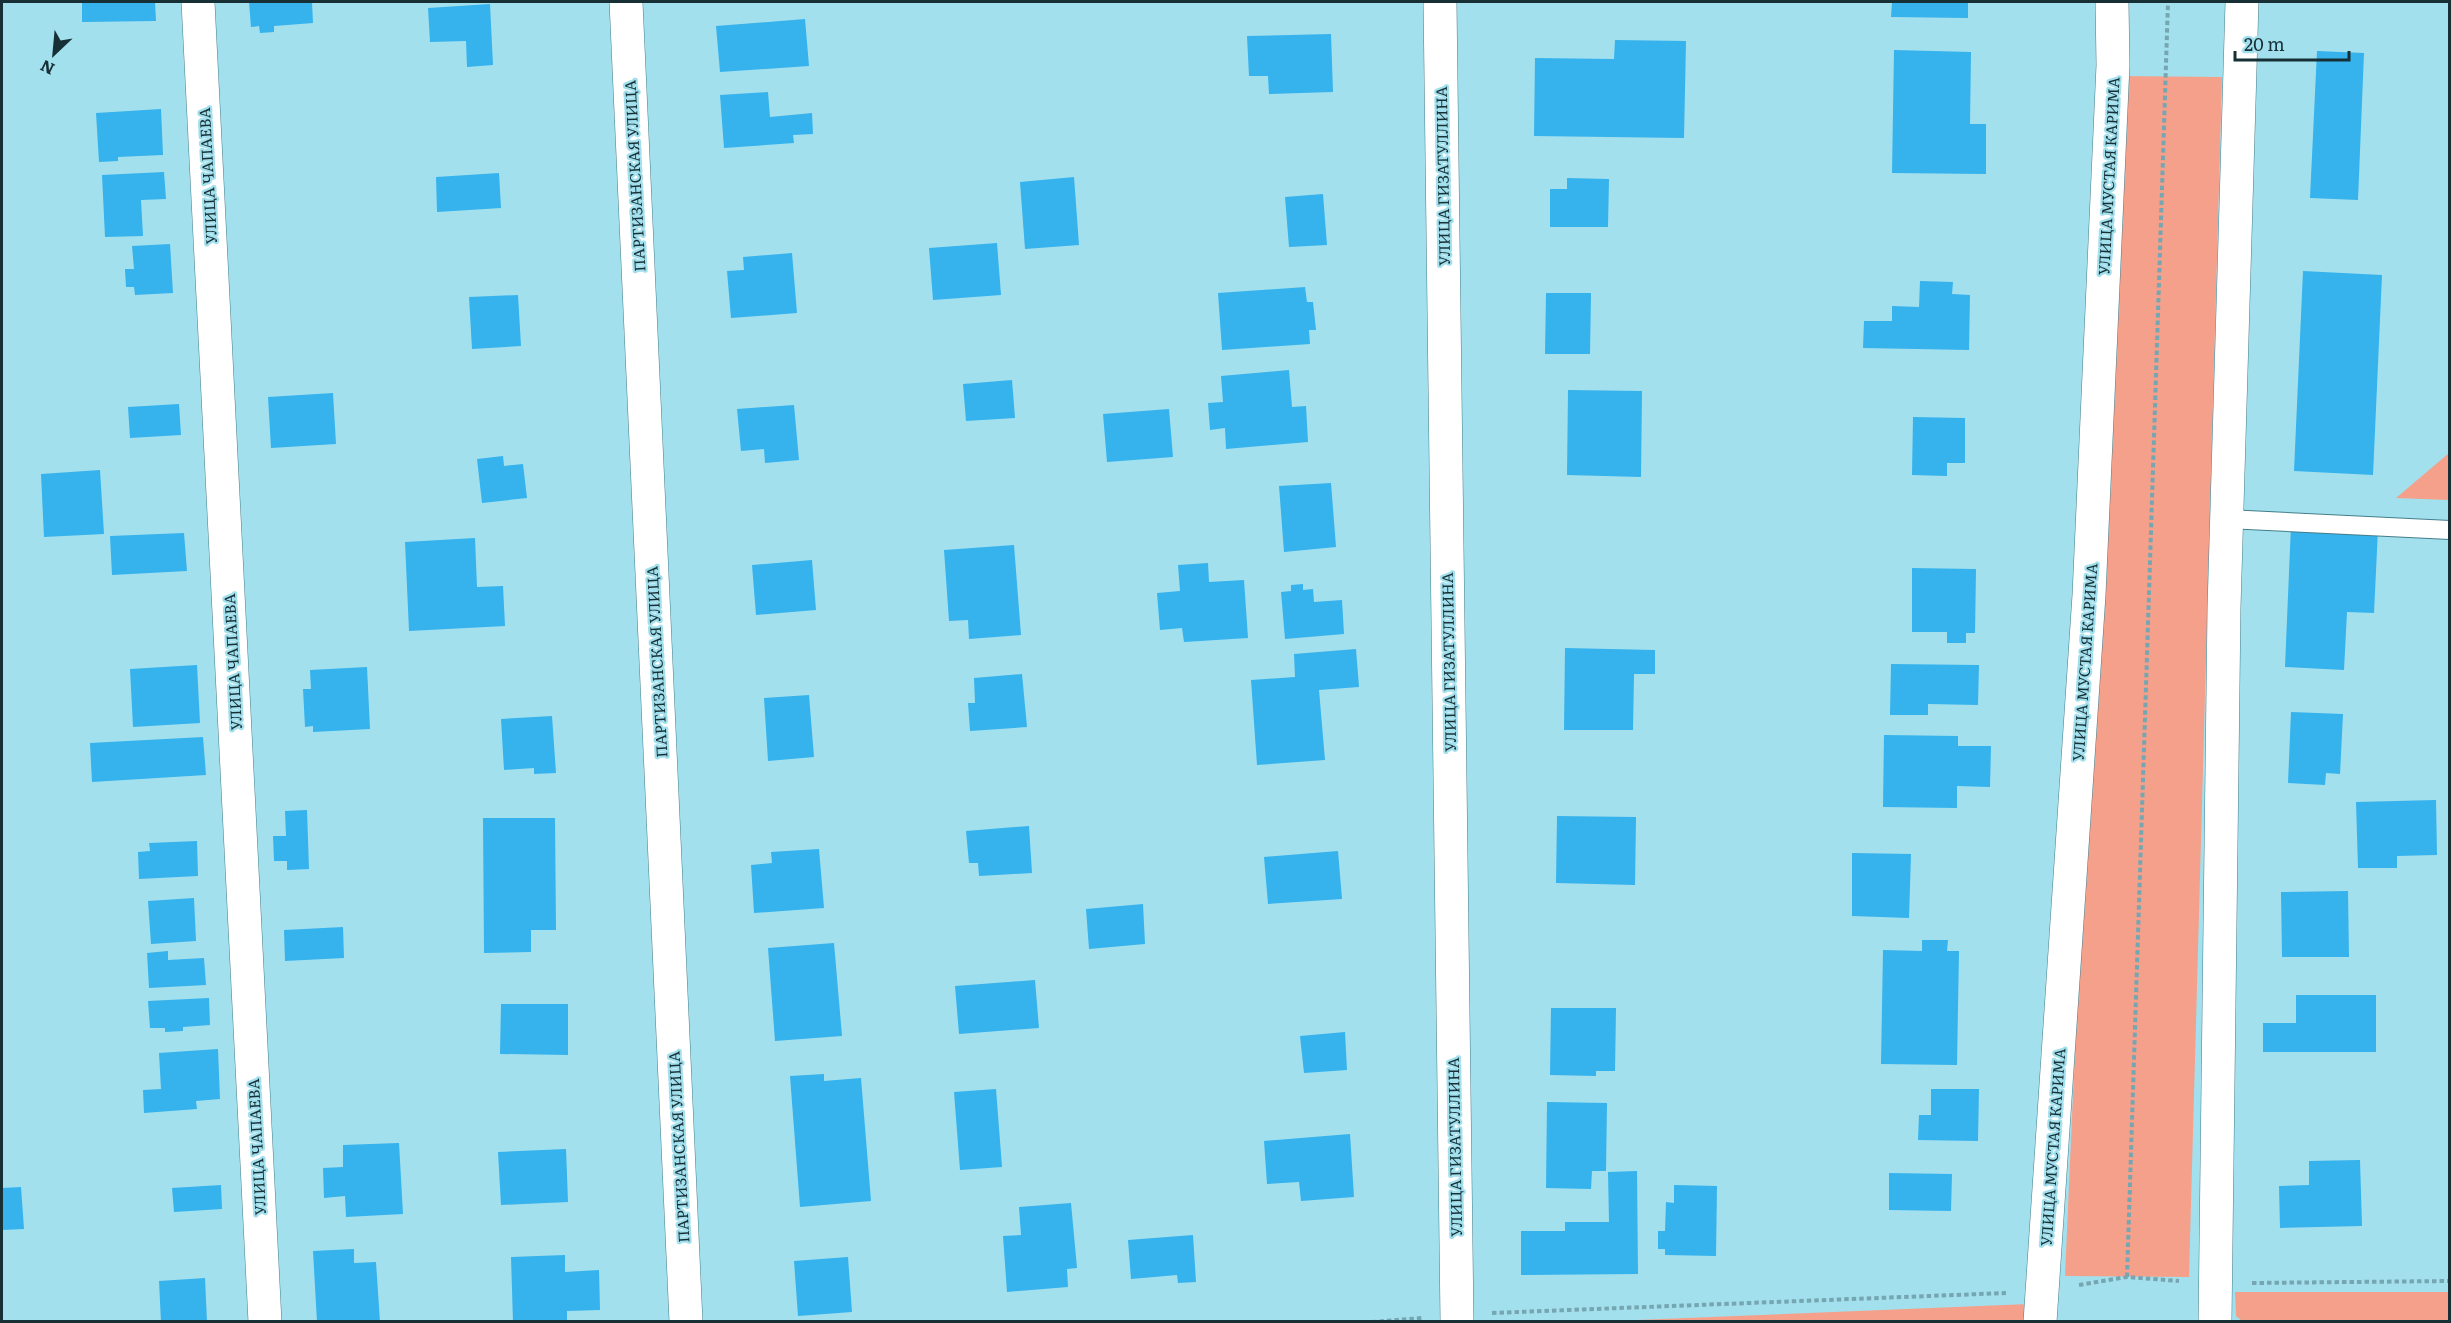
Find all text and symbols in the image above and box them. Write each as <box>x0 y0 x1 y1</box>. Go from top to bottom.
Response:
north arrow <box>24 24 84 84</box>
scale bar <box>2235 24 2349 62</box>
text: 20 m <box>2244 30 2285 57</box>
text: N <box>36 55 58 82</box>
street label: УЛИЦА МУСТАЯ КАРИМА <box>2091 76 2125 276</box>
street label: ПАРТИЗАНСКАЯ УЛИЦА <box>617 80 651 272</box>
street label: УЛИЦА ГИЗАТУЛЛИНА <box>1429 86 1455 266</box>
street label: УЛИЦА ЧАПАЕВА <box>192 107 222 245</box>
street label: УЛИЦА МУСТАЯ КАРИМА <box>2066 562 2102 762</box>
street label: ПАРТИЗАНСКАЯ УЛИЦА <box>639 566 673 758</box>
street label: УЛИЦА ГИЗАТУЛЛИНА <box>1435 572 1461 752</box>
street label: УЛИЦА ЧАПАЕВА <box>217 593 247 731</box>
street label: УЛИЦА МУСТАЯ КАРИМА <box>2034 1047 2070 1247</box>
street label: ПАРТИЗАНСКАЯ УЛИЦА <box>661 1051 695 1243</box>
street label: УЛИЦА ГИЗАТУЛЛИНА <box>1441 1057 1467 1237</box>
street label: УЛИЦА ЧАПАЕВА <box>241 1078 271 1216</box>

